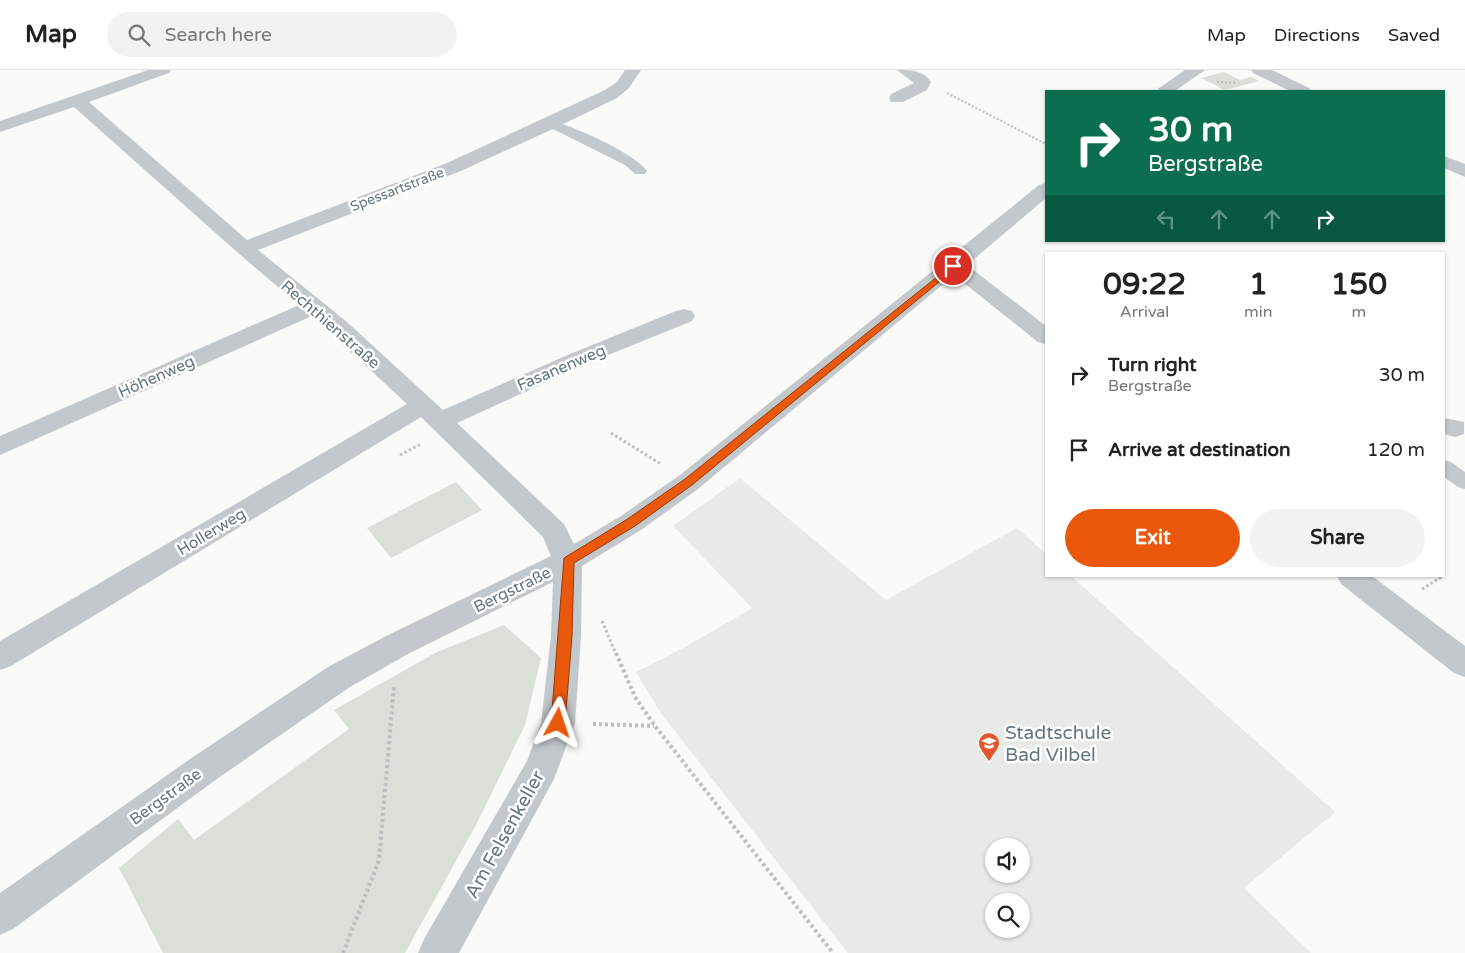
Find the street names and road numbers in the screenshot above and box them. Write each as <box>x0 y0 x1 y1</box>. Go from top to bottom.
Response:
street label: Spessartstraße <box>348 164 446 215</box>
street label: Rechthienstraße <box>277 276 384 373</box>
street label: Fasanenweg <box>514 340 609 396</box>
street label: Höhenweg <box>115 351 198 403</box>
street label: Hollerweg <box>174 504 249 560</box>
street label: Bergstraße <box>470 563 554 617</box>
street label: Bergstraße <box>126 764 205 829</box>
street label: Am Felsenkeller <box>461 766 549 902</box>

